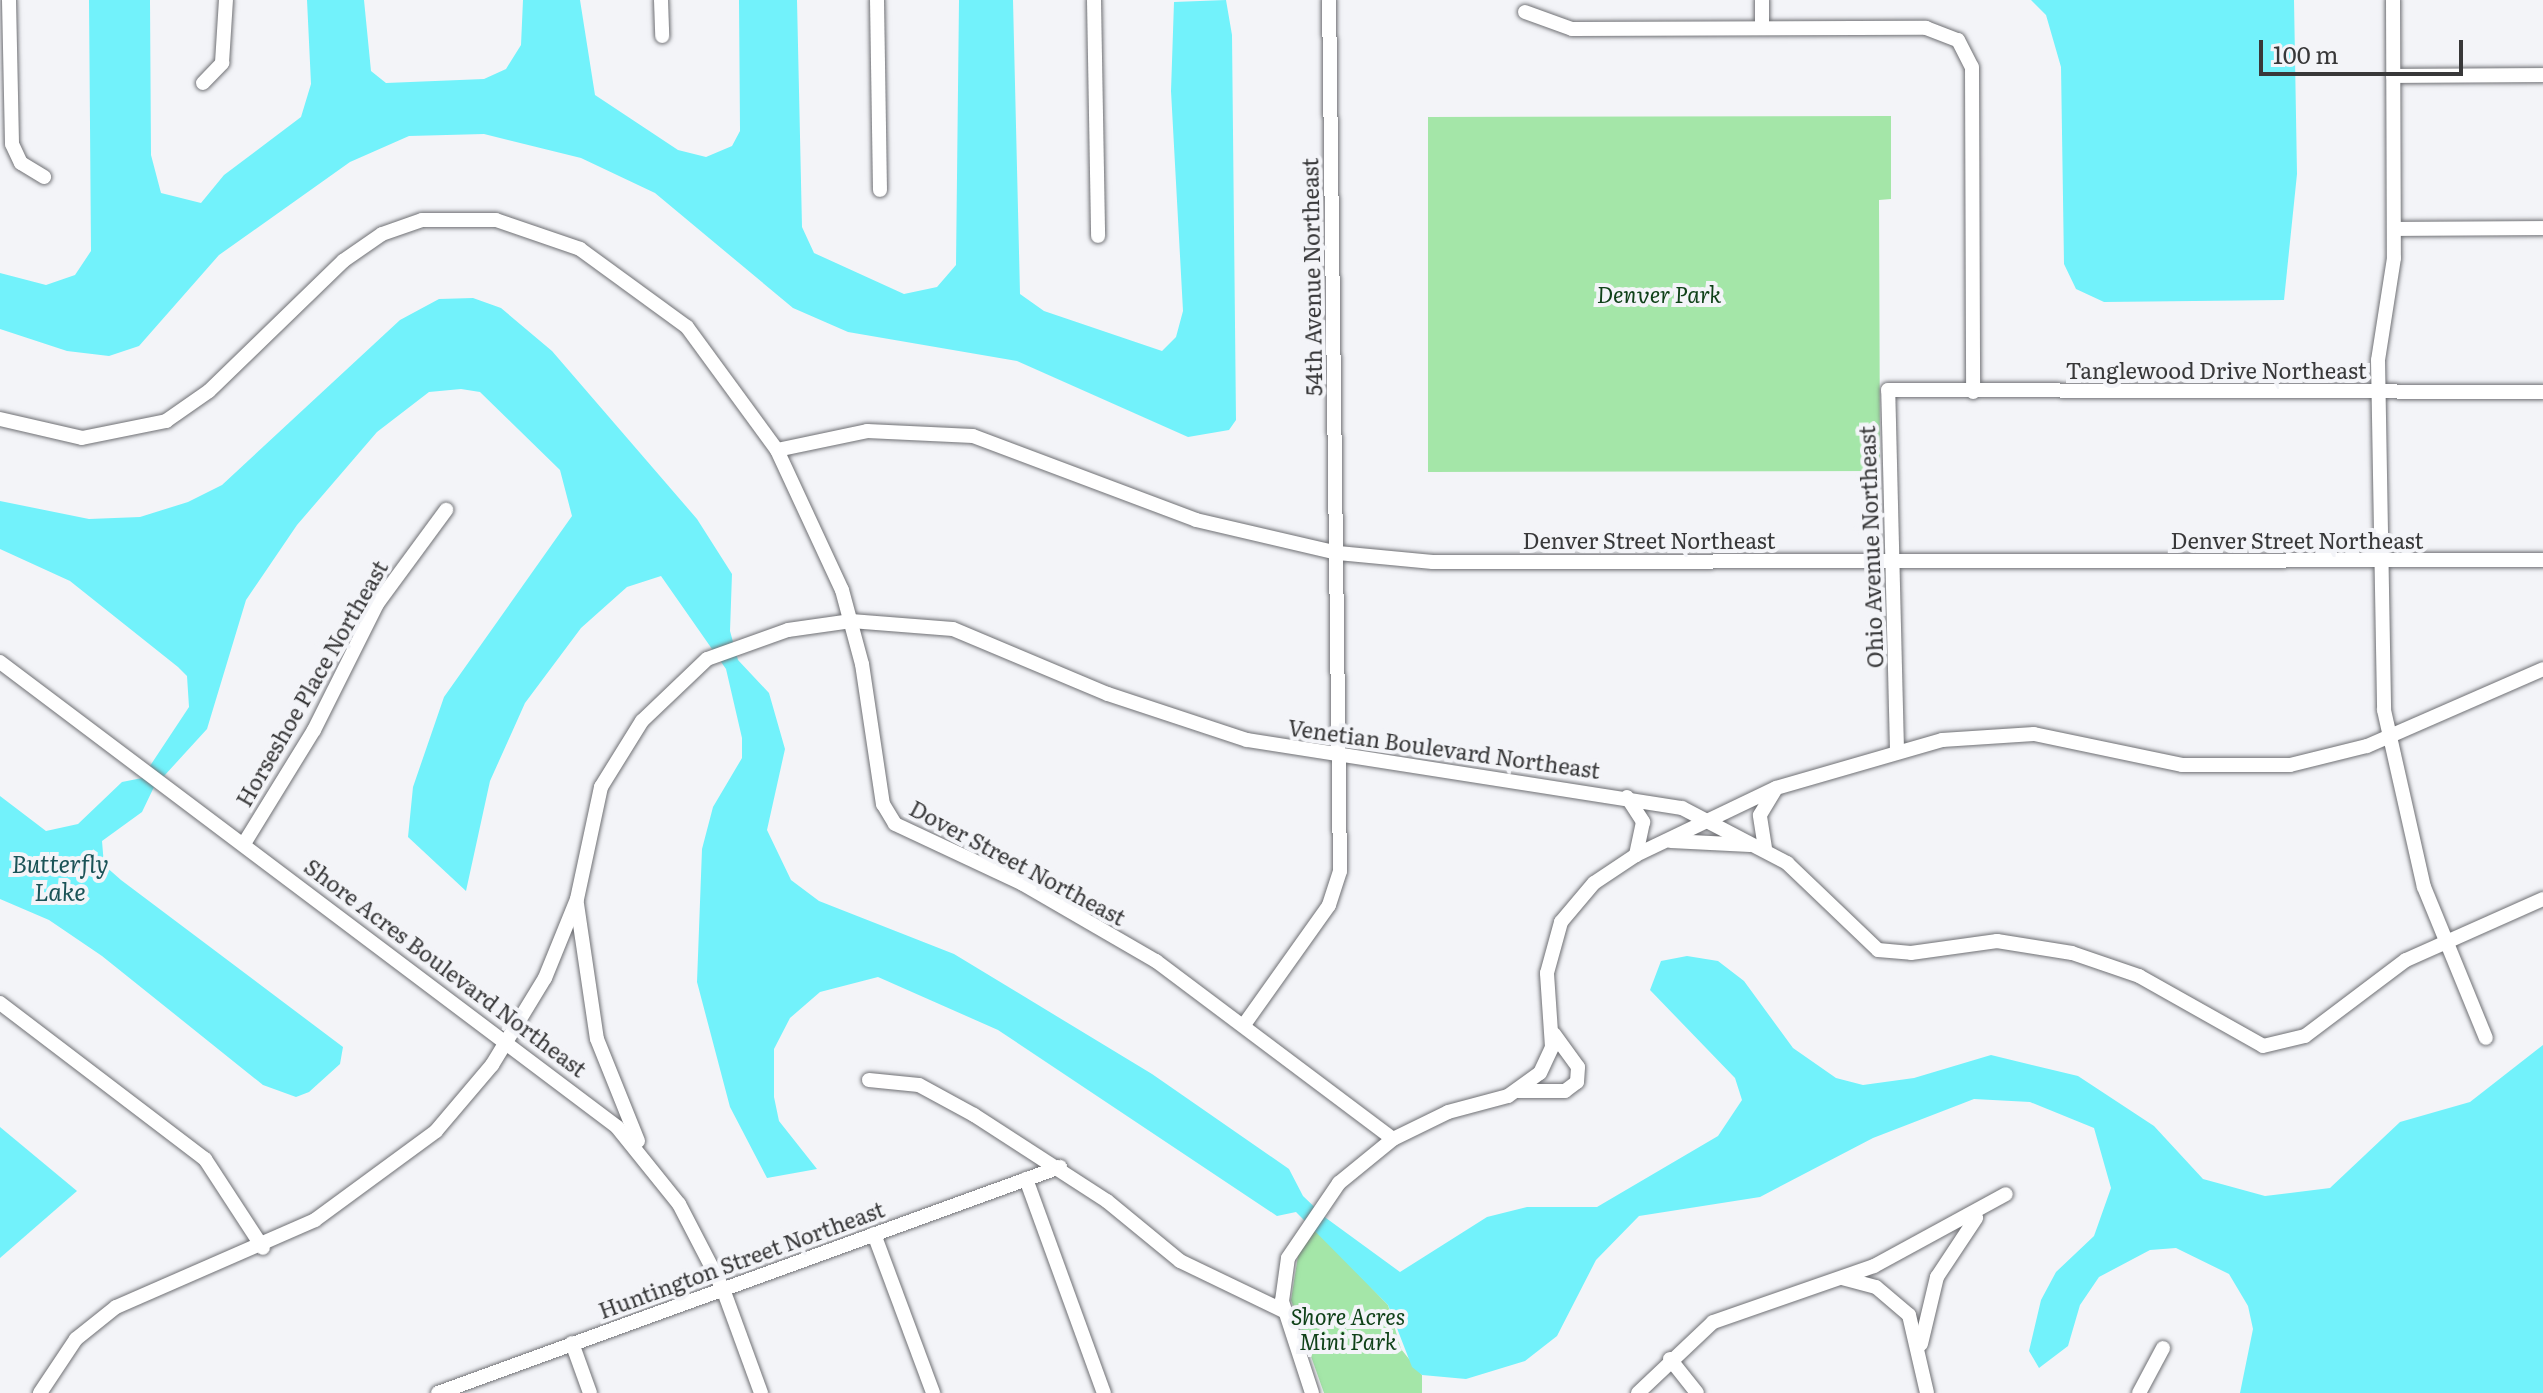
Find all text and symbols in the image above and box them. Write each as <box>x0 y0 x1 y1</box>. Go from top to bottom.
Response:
scale bar <box>2263 24 2467 74</box>
text: 100 m <box>2273 36 2339 71</box>
street label: 54th Avenue Northeast <box>1296 158 1326 396</box>
park label: Denver Park <box>1597 281 1721 307</box>
street label: Tanglewood Drive Northeast <box>2065 357 2367 383</box>
street label: Ohio Avenue Northeast <box>1853 425 1887 669</box>
street label: Denver Street Northeast <box>1523 527 1775 553</box>
street label: Denver Street Northeast <box>2171 527 2423 553</box>
street label: Horseshoe Place Northeast <box>230 555 392 811</box>
street label: Venetian Boulevard Northeast <box>1286 713 1602 783</box>
street label: Dover Street Northeast <box>906 794 1130 930</box>
water label: Butterfly Lake <box>11 849 109 905</box>
street label: Shore Acres Boulevard Northeast <box>300 852 592 1082</box>
street label: Huntington Street Northeast <box>595 1195 887 1323</box>
park label: Shore Acres Mini Park <box>1291 1302 1405 1354</box>

